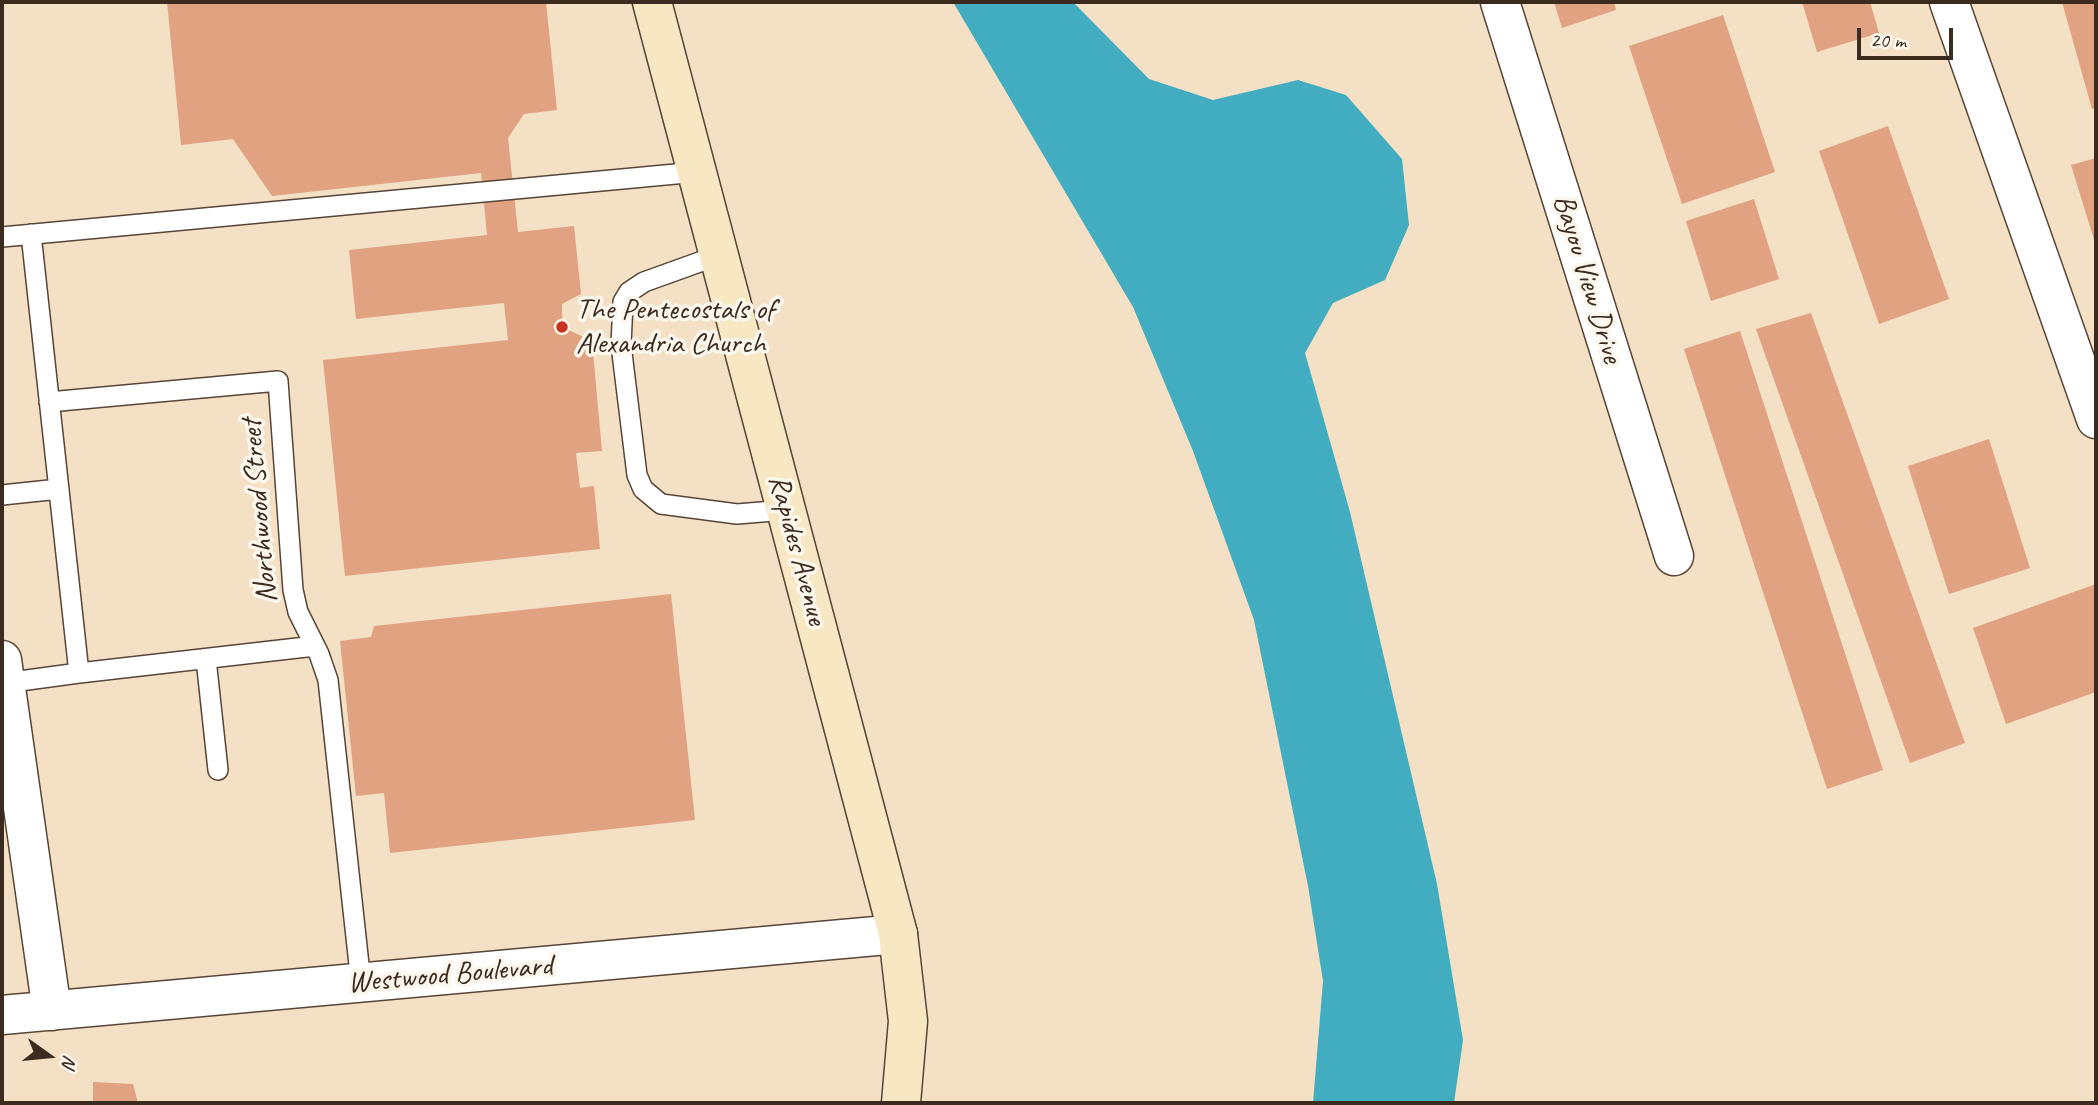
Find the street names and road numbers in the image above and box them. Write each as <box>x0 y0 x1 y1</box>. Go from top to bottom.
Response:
street label: Bayou View Drive <box>1544 191 1630 367</box>
street label: Northwood Street <box>234 418 286 604</box>
street label: Rapides Avenue <box>760 471 834 629</box>
street label: Westwood Boulevard <box>346 948 554 1002</box>

